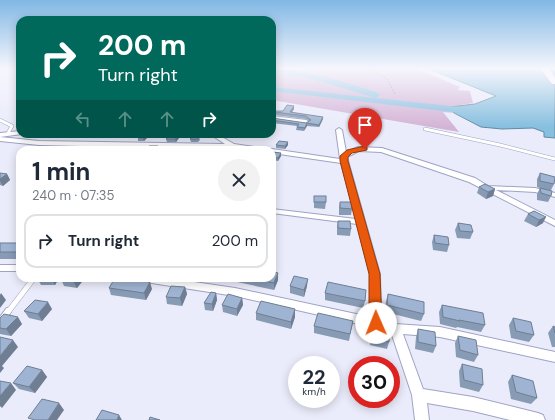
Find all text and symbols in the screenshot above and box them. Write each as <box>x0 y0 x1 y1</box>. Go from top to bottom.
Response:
text: 200 m <box>98 27 186 64</box>
icon: right <box>32 32 84 84</box>
text: Turn right <box>98 63 178 87</box>
icon: left <box>72 108 94 130</box>
icon: ahead <box>114 108 136 130</box>
icon: ahead <box>156 108 178 130</box>
icon: right <box>198 108 220 130</box>
pin <box>348 108 382 149</box>
icon: arrive <box>354 114 376 136</box>
text: 1 min <box>32 156 90 187</box>
button: close <box>218 159 260 201</box>
text: 240 m · 07:35 <box>32 187 114 204</box>
icon: right <box>34 230 56 252</box>
text: Turn right <box>68 231 139 251</box>
text: 200 m <box>212 231 258 251</box>
position arrow <box>355 302 397 344</box>
speed limit sign: 30 <box>348 356 400 408</box>
text: 22 <box>302 364 326 390</box>
text: km/h <box>302 385 326 398</box>

